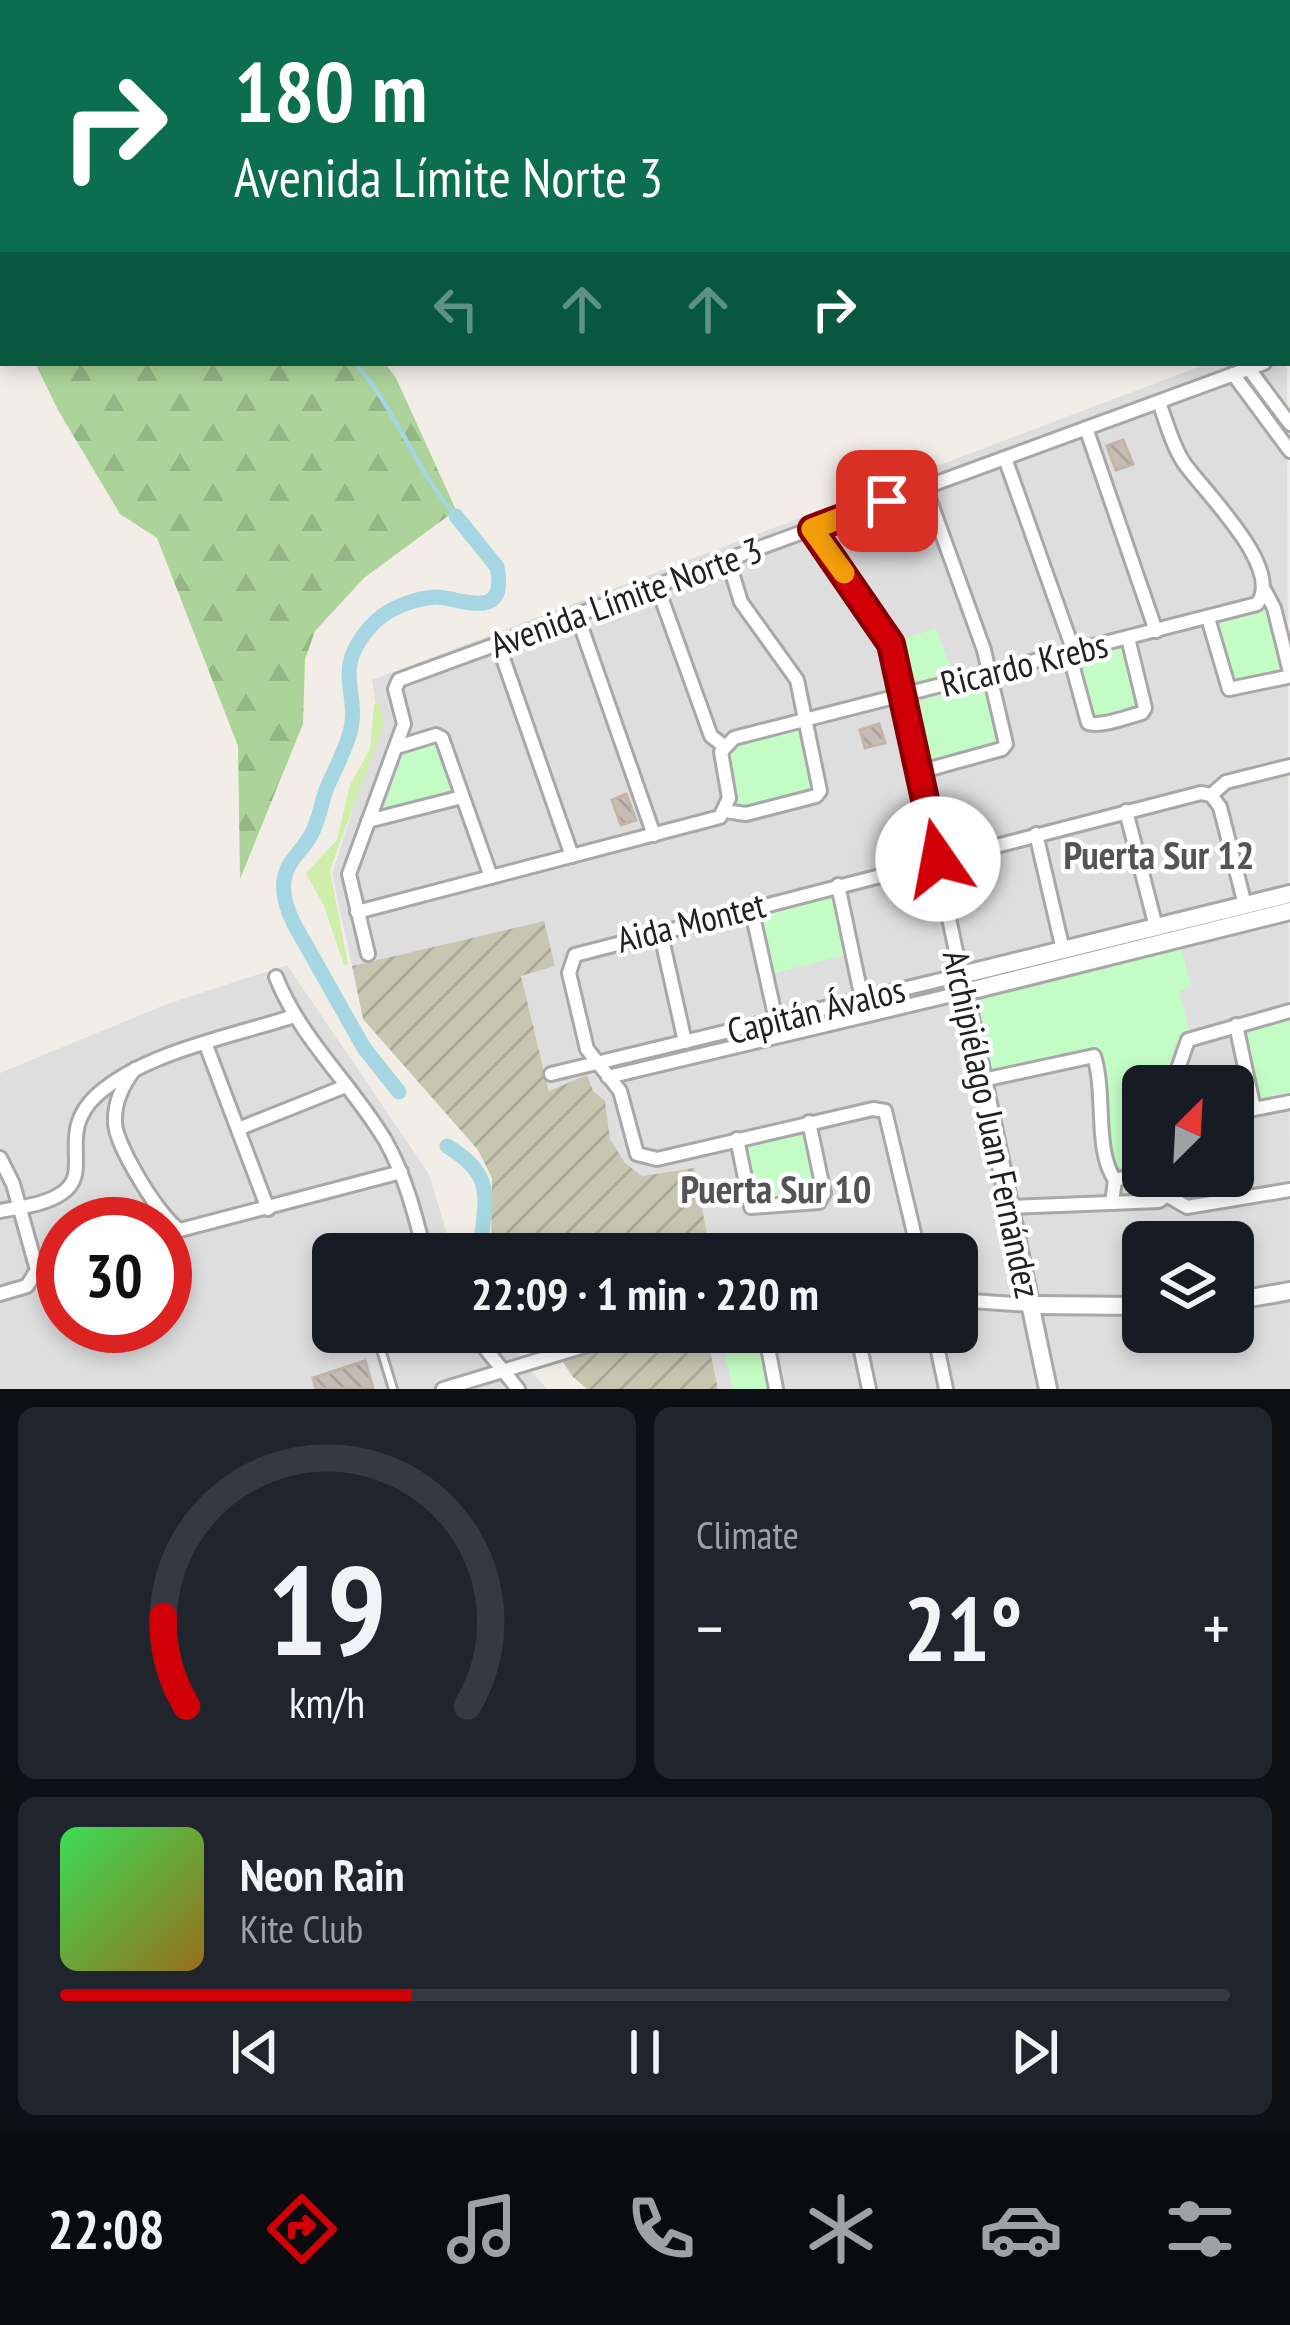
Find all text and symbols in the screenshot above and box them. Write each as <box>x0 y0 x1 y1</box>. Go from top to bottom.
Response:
text: 180 m <box>234 36 427 145</box>
icon: right <box>36 48 192 204</box>
text: Avenida Límite Norte 3 <box>234 142 663 212</box>
icon: left <box>423 276 489 342</box>
icon: ahead <box>549 276 615 342</box>
icon: ahead <box>675 276 741 342</box>
icon: right <box>801 276 867 342</box>
pin <box>836 450 938 552</box>
icon: arrive <box>854 468 920 534</box>
street label: Avenida Límite Norte 3 <box>483 526 768 668</box>
street label: Ricardo Krebs <box>935 620 1112 707</box>
position arrow <box>875 796 1001 922</box>
district label: Puerta Sur 12 <box>1064 829 1254 880</box>
street label: Aida Montet <box>612 880 770 963</box>
street label: Archipiélago Juan Fernández <box>933 946 1052 1302</box>
street label: Capitán Ávalos <box>722 965 909 1054</box>
north arrow <box>1122 1065 1254 1197</box>
map controls <box>1122 1065 1254 1353</box>
district label: Puerta Sur 10 <box>681 1163 871 1214</box>
speed limit sign: 30 <box>36 1197 192 1353</box>
button: layers <box>1122 1221 1254 1353</box>
text: 22:09 · 1 min · 220 m <box>471 1264 819 1322</box>
text: Climate <box>696 1509 799 1560</box>
text: 19 <box>267 1528 387 1689</box>
text: 21° <box>904 1569 1022 1686</box>
text: − <box>696 1585 723 1670</box>
text: + <box>1203 1585 1230 1670</box>
text: km/h <box>289 1674 365 1730</box>
text: Neon Rain <box>240 1845 405 1903</box>
text: Kite Club <box>240 1903 363 1954</box>
icon: previous <box>222 2019 288 2085</box>
icon: pause <box>612 2019 678 2085</box>
icon: next <box>1002 2019 1068 2085</box>
icon: directions <box>260 2187 344 2271</box>
icon: music <box>440 2187 524 2271</box>
icon: phone <box>619 2187 703 2271</box>
icon: climate <box>799 2187 883 2271</box>
icon: car <box>979 2187 1063 2271</box>
icon: filters <box>1158 2187 1242 2271</box>
text: 22:08 <box>48 2194 165 2264</box>

